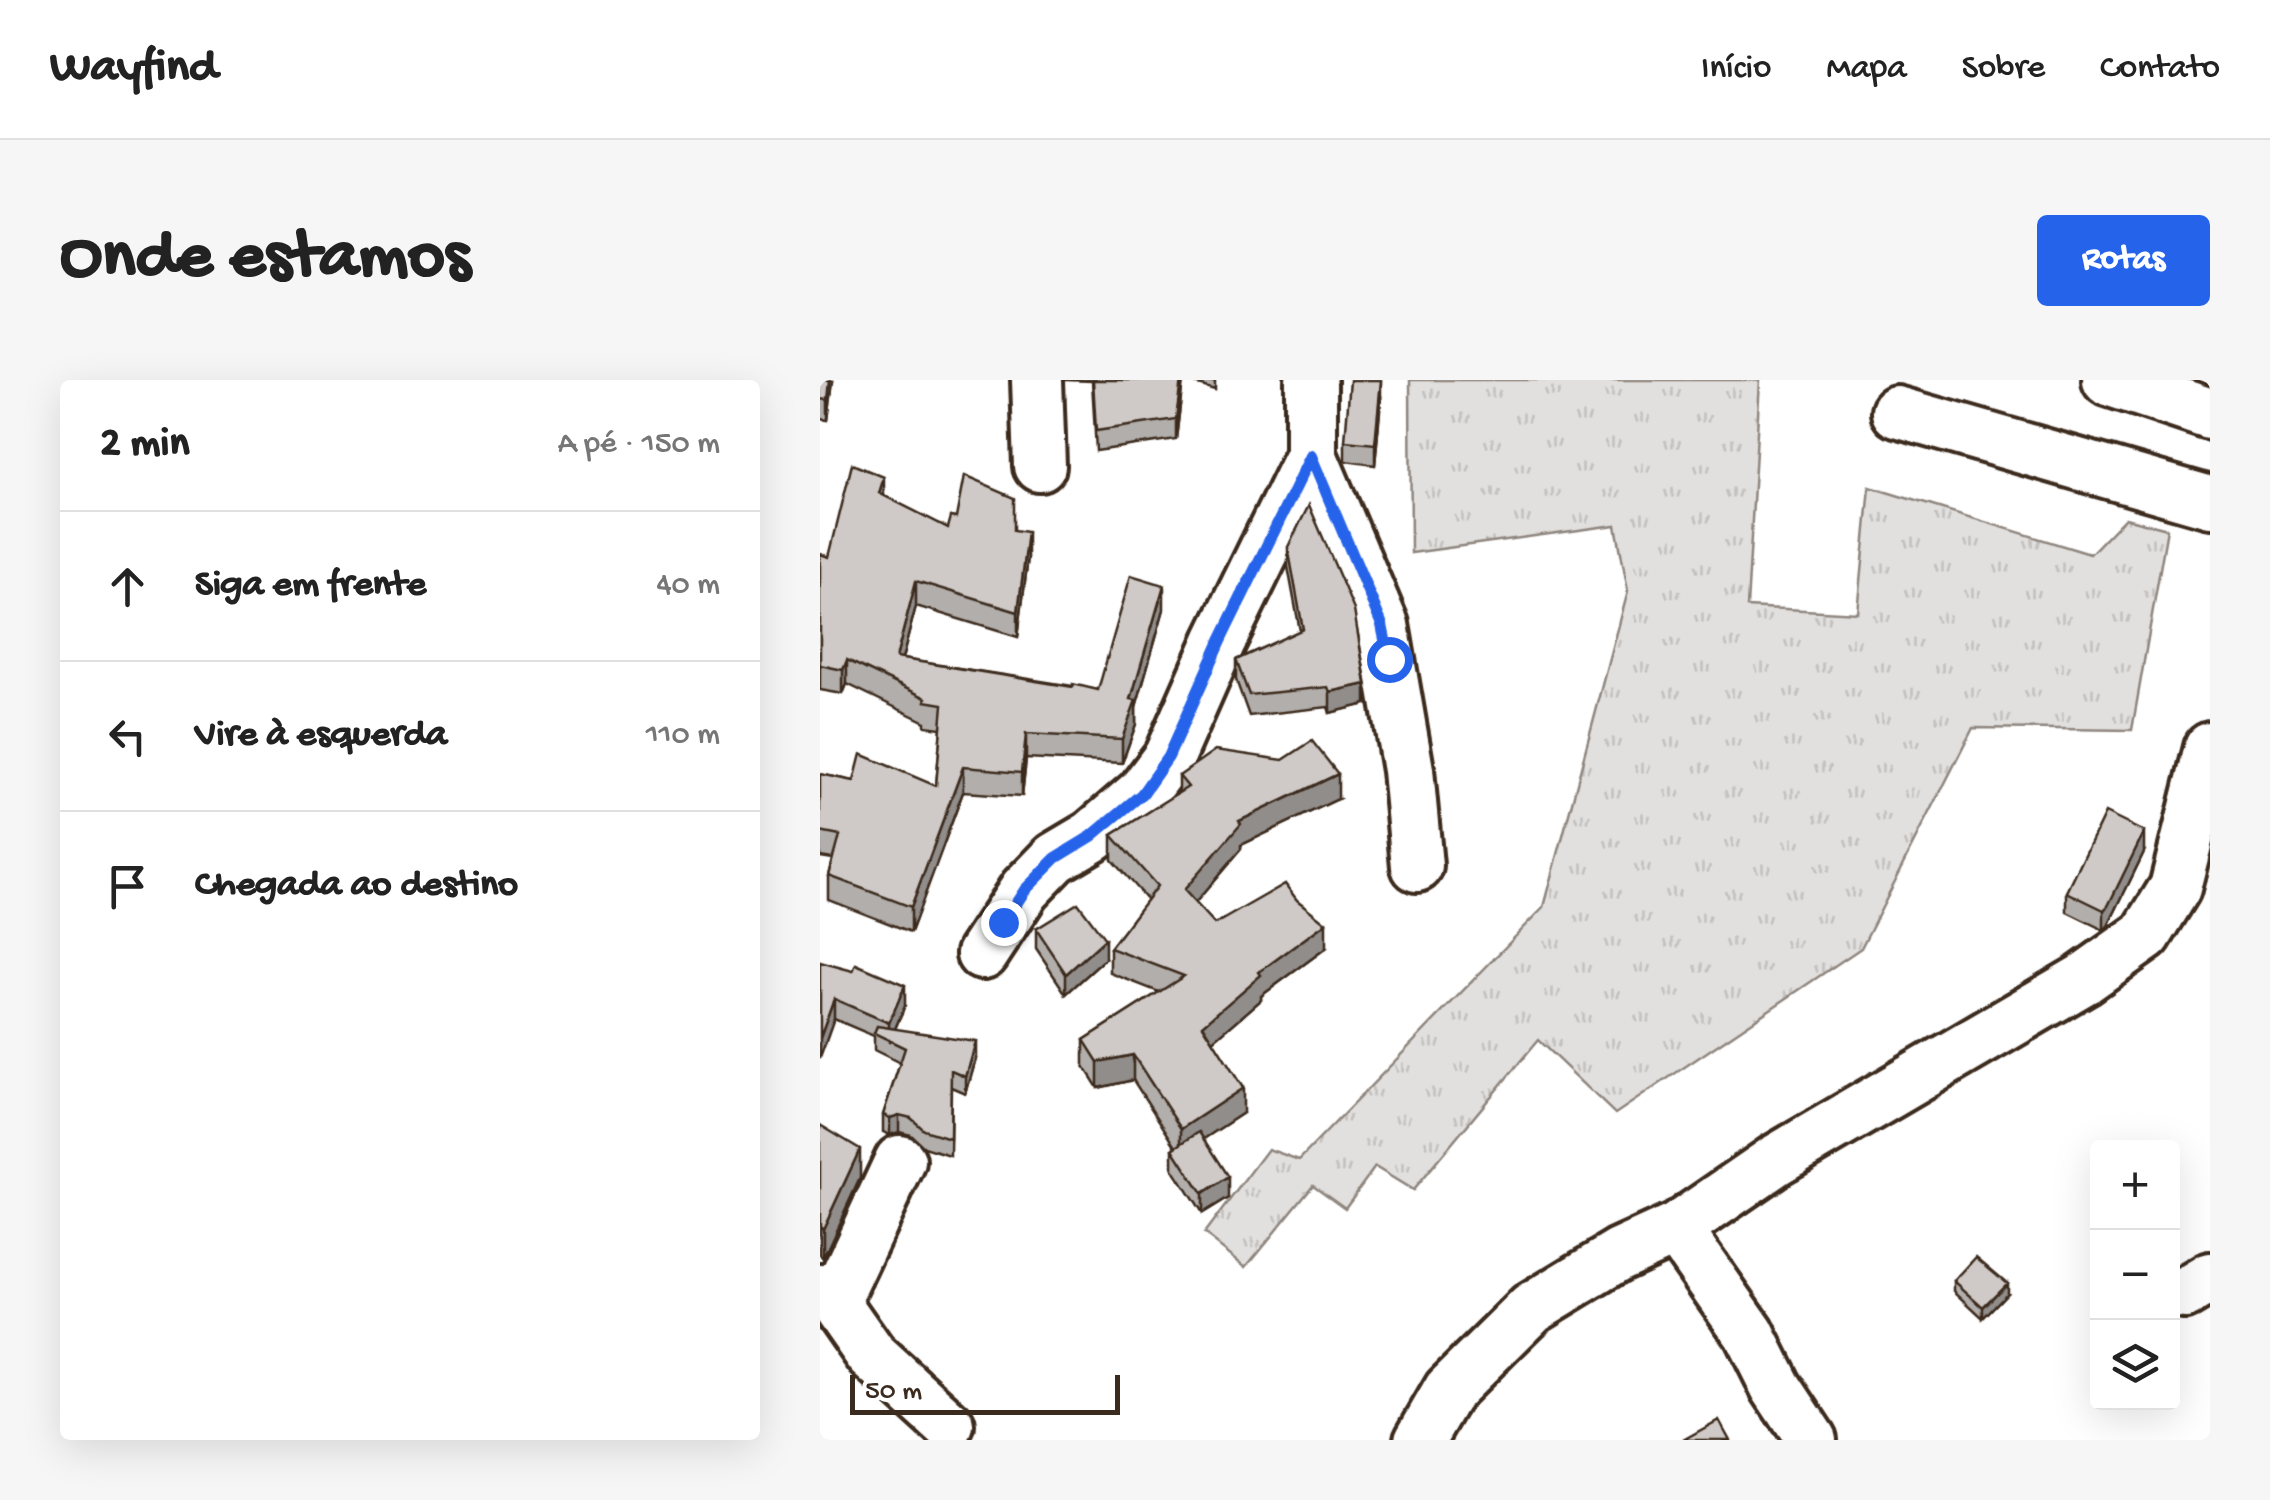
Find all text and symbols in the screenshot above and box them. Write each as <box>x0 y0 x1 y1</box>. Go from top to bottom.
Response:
text: Wayfind <box>50 41 217 98</box>
text: Início <box>1701 49 1771 90</box>
text: Mapa <box>1826 49 1907 90</box>
text: Sobre <box>1962 49 2045 90</box>
text: Contato <box>2100 49 2220 90</box>
button: Rotas <box>2037 215 2210 306</box>
text: Onde estamos <box>60 219 470 302</box>
text: 2 min <box>100 421 189 470</box>
text: A pé · 150 m <box>558 426 720 464</box>
icon: ahead <box>100 559 155 614</box>
text: Siga em frente <box>195 564 426 608</box>
text: 40 m <box>656 567 720 605</box>
route start <box>1367 637 1413 683</box>
icon: left <box>100 709 155 764</box>
text: Vire à esquerda <box>195 714 447 758</box>
text: 110 m <box>646 717 720 755</box>
icon: arrive <box>100 859 155 914</box>
text: Chegada ao destino <box>195 864 518 908</box>
route end <box>981 900 1027 946</box>
map controls <box>2090 1140 2180 1410</box>
button: + <box>2090 1140 2180 1230</box>
button: − <box>2090 1230 2180 1320</box>
button: layers <box>2090 1320 2180 1410</box>
scale bar <box>850 1370 1120 1414</box>
text: 50 m <box>865 1376 922 1409</box>

